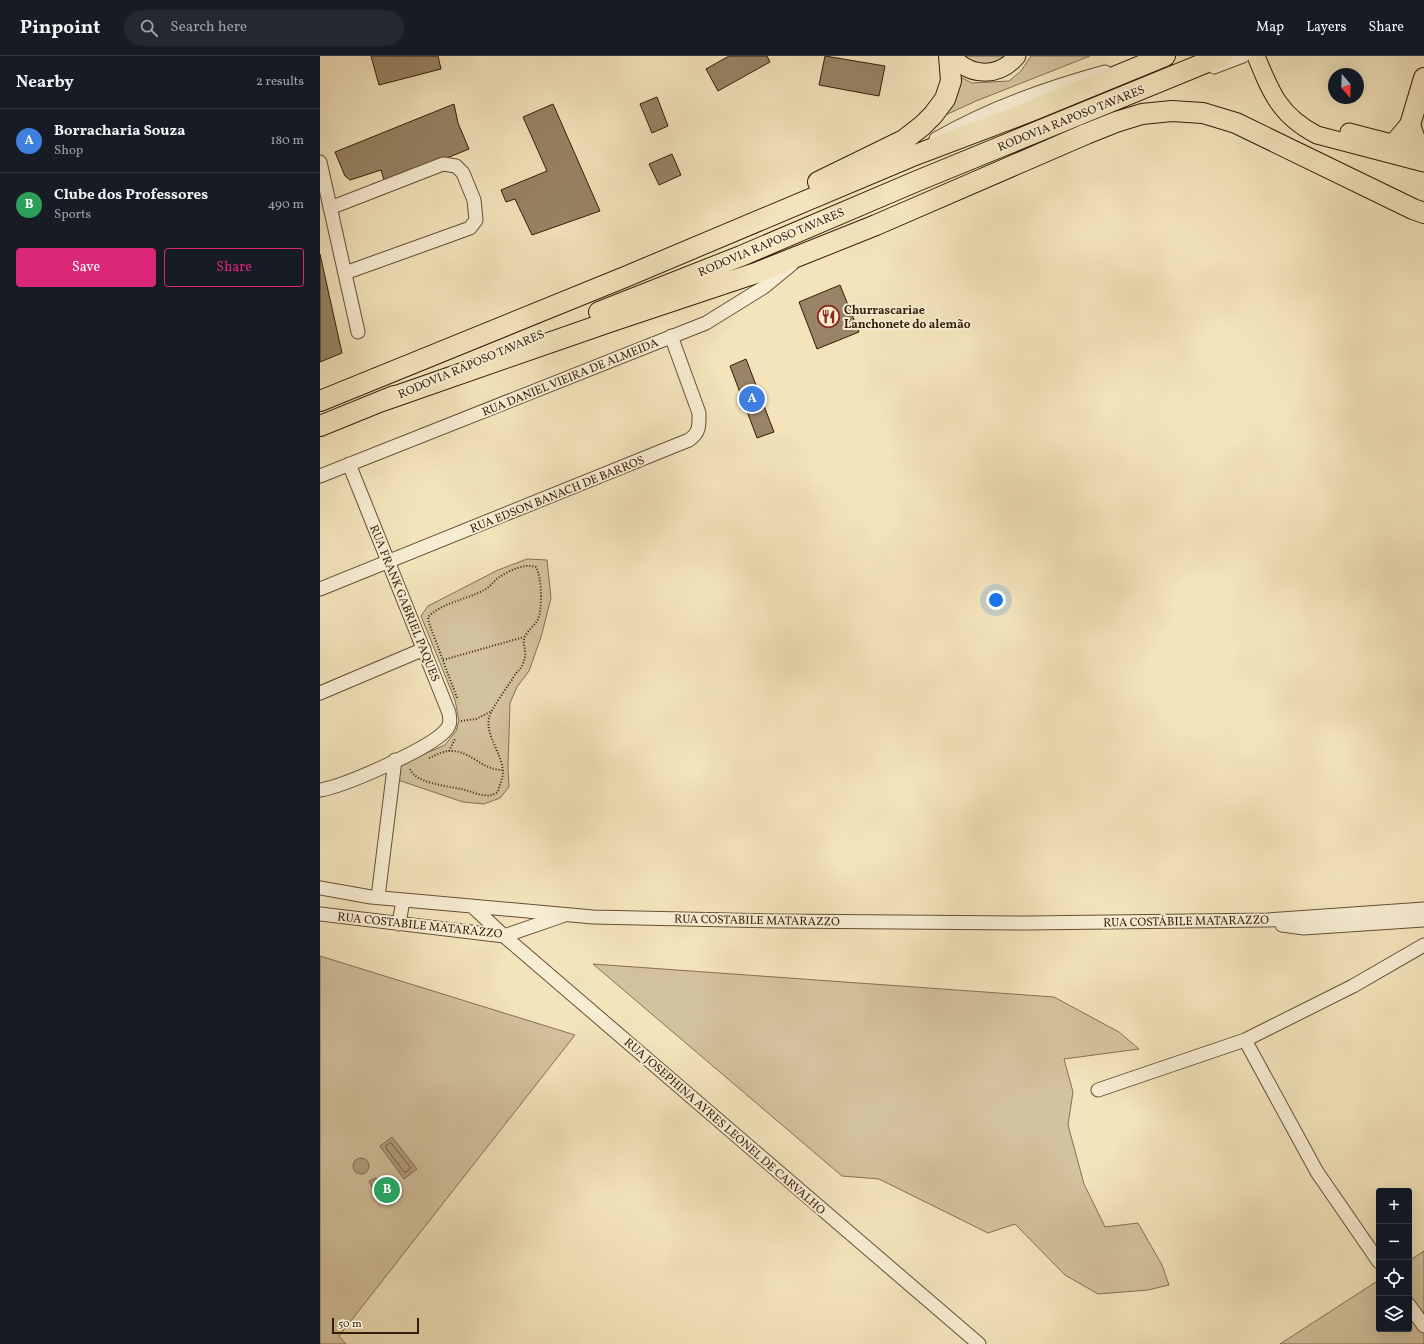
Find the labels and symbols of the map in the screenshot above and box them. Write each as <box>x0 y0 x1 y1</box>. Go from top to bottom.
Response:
north arrow <box>1328 68 1364 104</box>
street label: RODOVIA RAPOSO TAVARES <box>995 82 1147 156</box>
street label: RODOVIA RAPOSO TAVARES <box>696 205 847 281</box>
place label: Churrascariae Lanchonete do alemão <box>844 303 971 333</box>
restaurant icon: Churrascariae Lanchonete do alemão <box>816 304 842 330</box>
street label: RODOVIA RAPOSO TAVARES <box>396 327 547 403</box>
street label: RUA DANIEL VIEIRA DE ALMEIDA <box>480 335 661 421</box>
pin: A <box>739 384 765 414</box>
street label: RUA EDSON BANACH DE BARROS <box>468 453 647 537</box>
street label: RUA FRANK GABRIEL PAQUES <box>365 523 443 684</box>
your location <box>986 590 1006 610</box>
street label: RUA COSTABILE MATARAZZO <box>337 909 503 943</box>
street label: RUA COSTABILE MATARAZZO <box>674 912 840 930</box>
street label: RUA COSTÁBILE MATARAZZO <box>1103 912 1269 931</box>
street label: RUA JOSEPHINA AYRES LEONEL DE CARVALHO <box>620 1035 829 1219</box>
pin: B <box>374 1175 400 1205</box>
scale bar <box>332 1316 419 1335</box>

